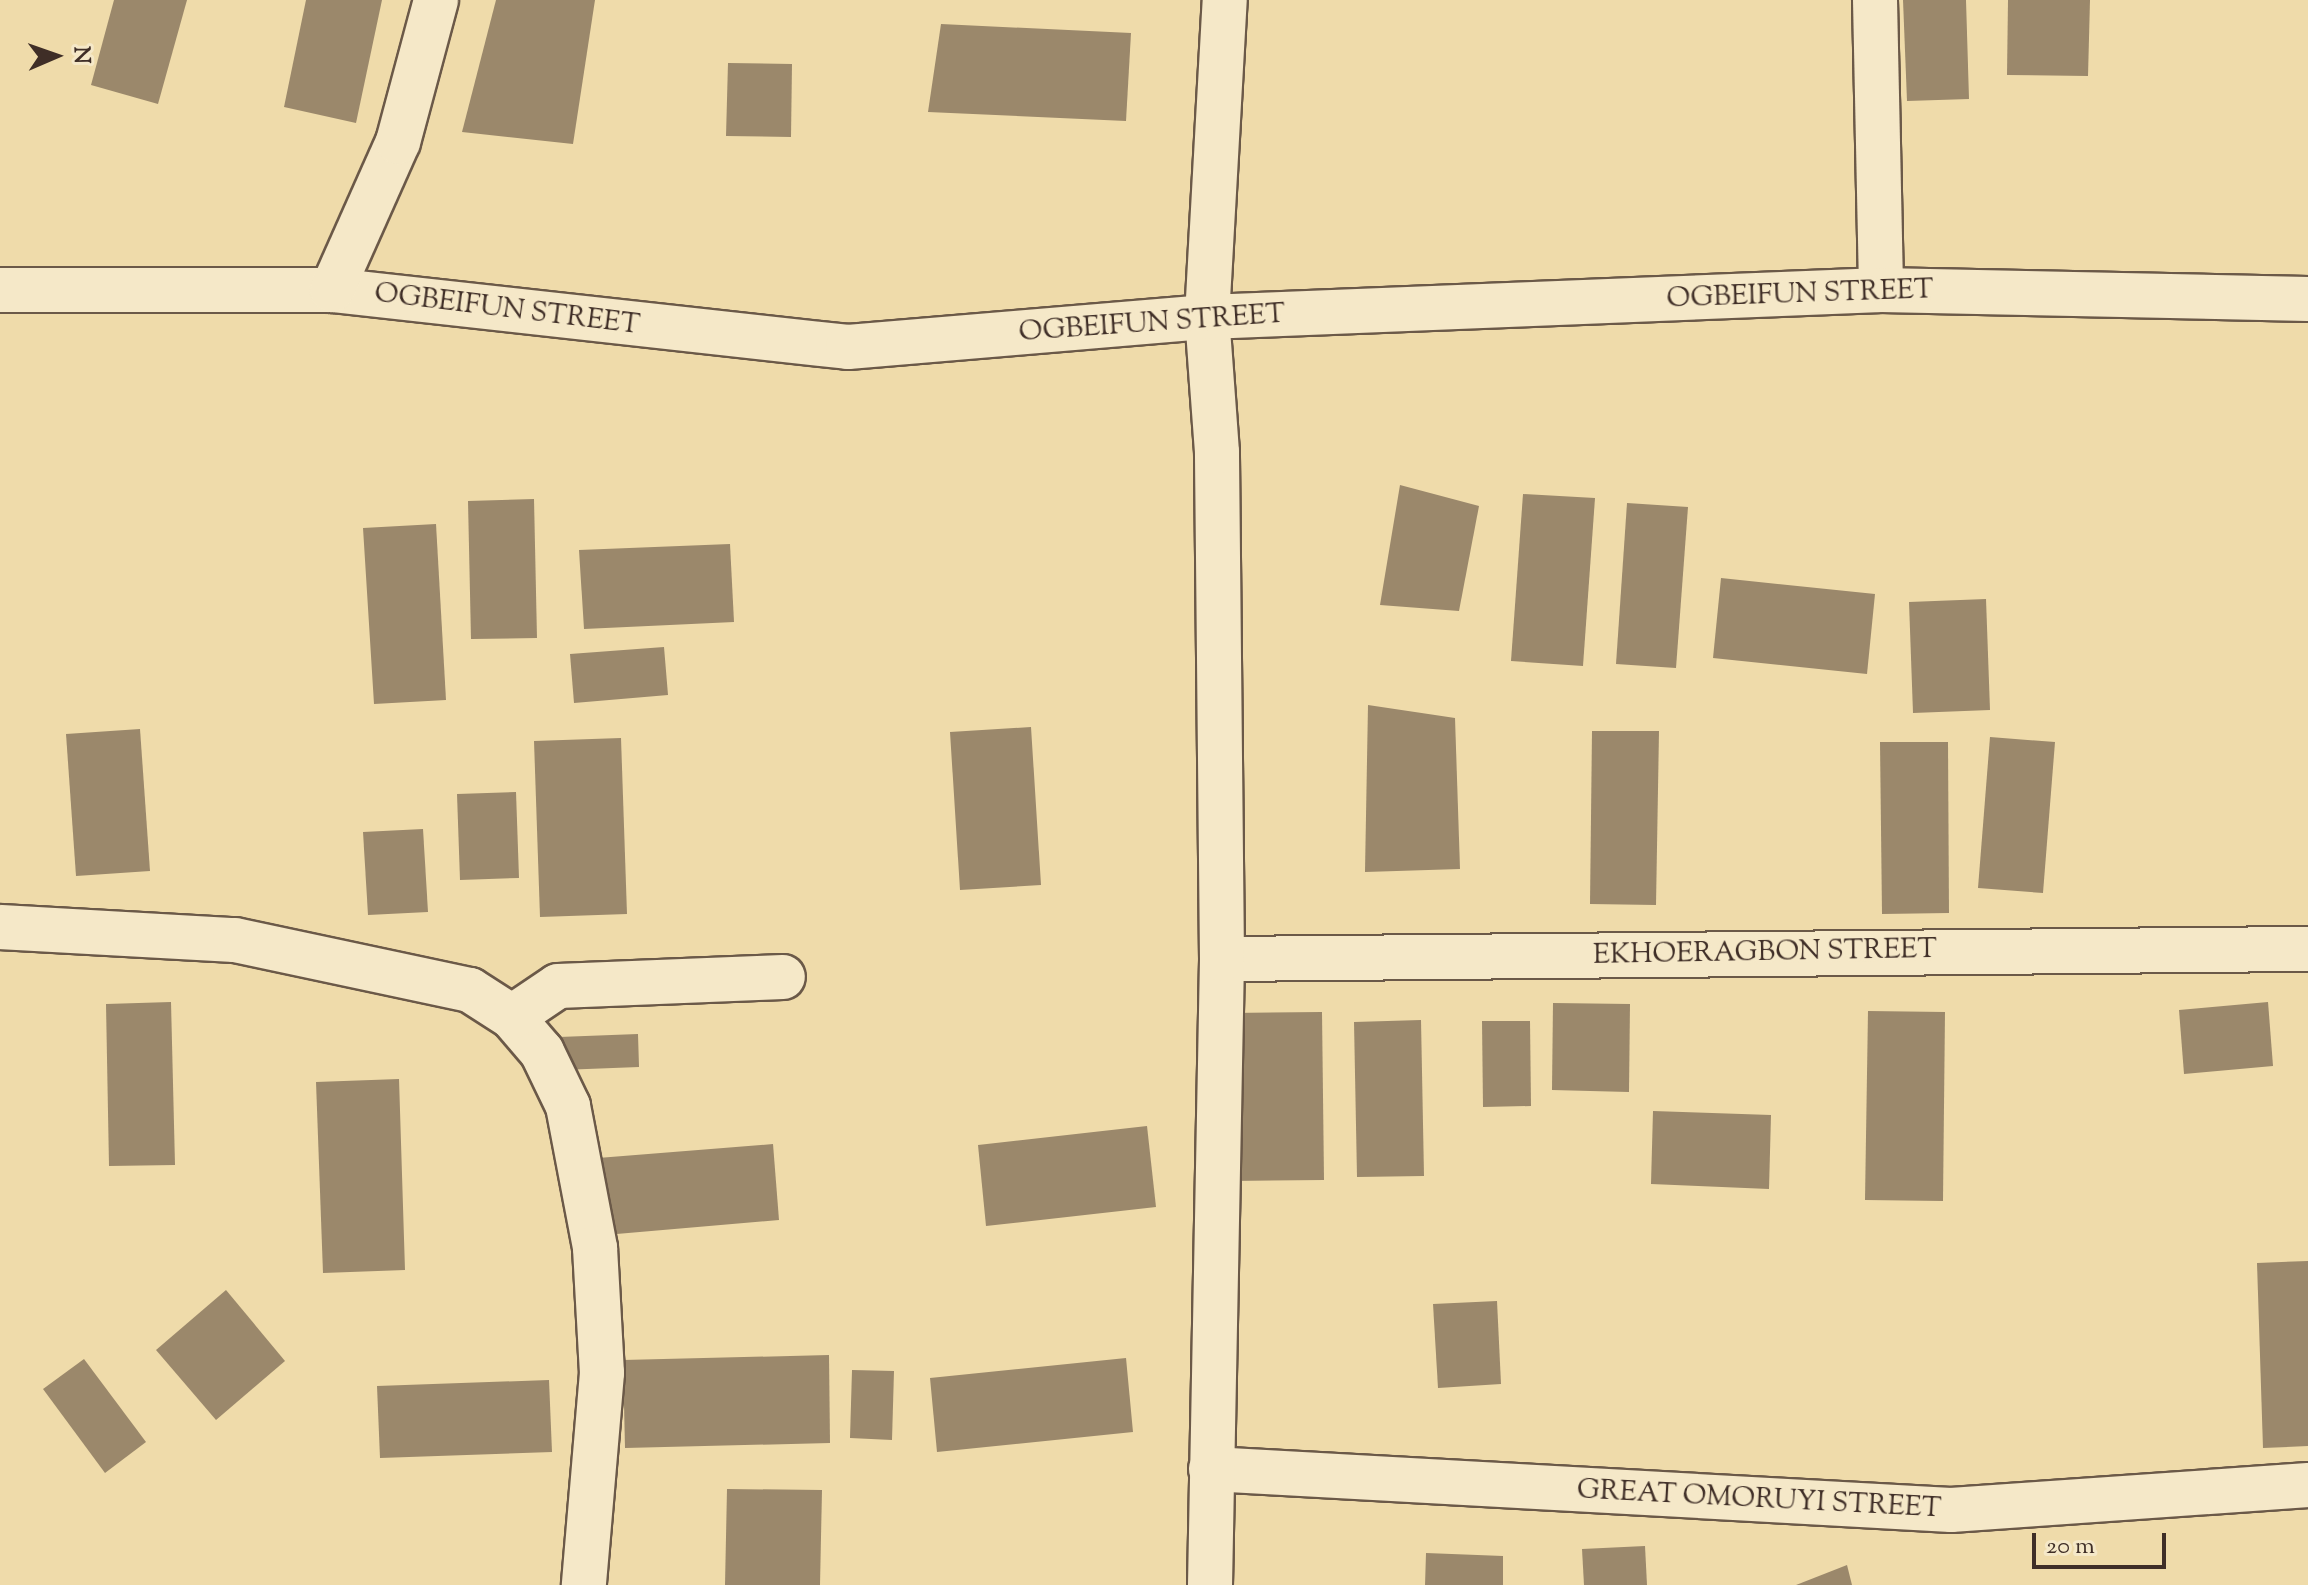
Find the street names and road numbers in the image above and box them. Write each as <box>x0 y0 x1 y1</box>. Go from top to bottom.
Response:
street label: OGBEIFUN STREET <box>1666 274 1934 316</box>
street label: OGBEIFUN STREET <box>372 277 642 343</box>
street label: OGBEIFUN STREET <box>1018 298 1286 350</box>
street label: EKHOERAGBON STREET <box>1593 933 1937 973</box>
street label: GREAT OMORUYI STREET <box>1576 1474 1942 1526</box>

